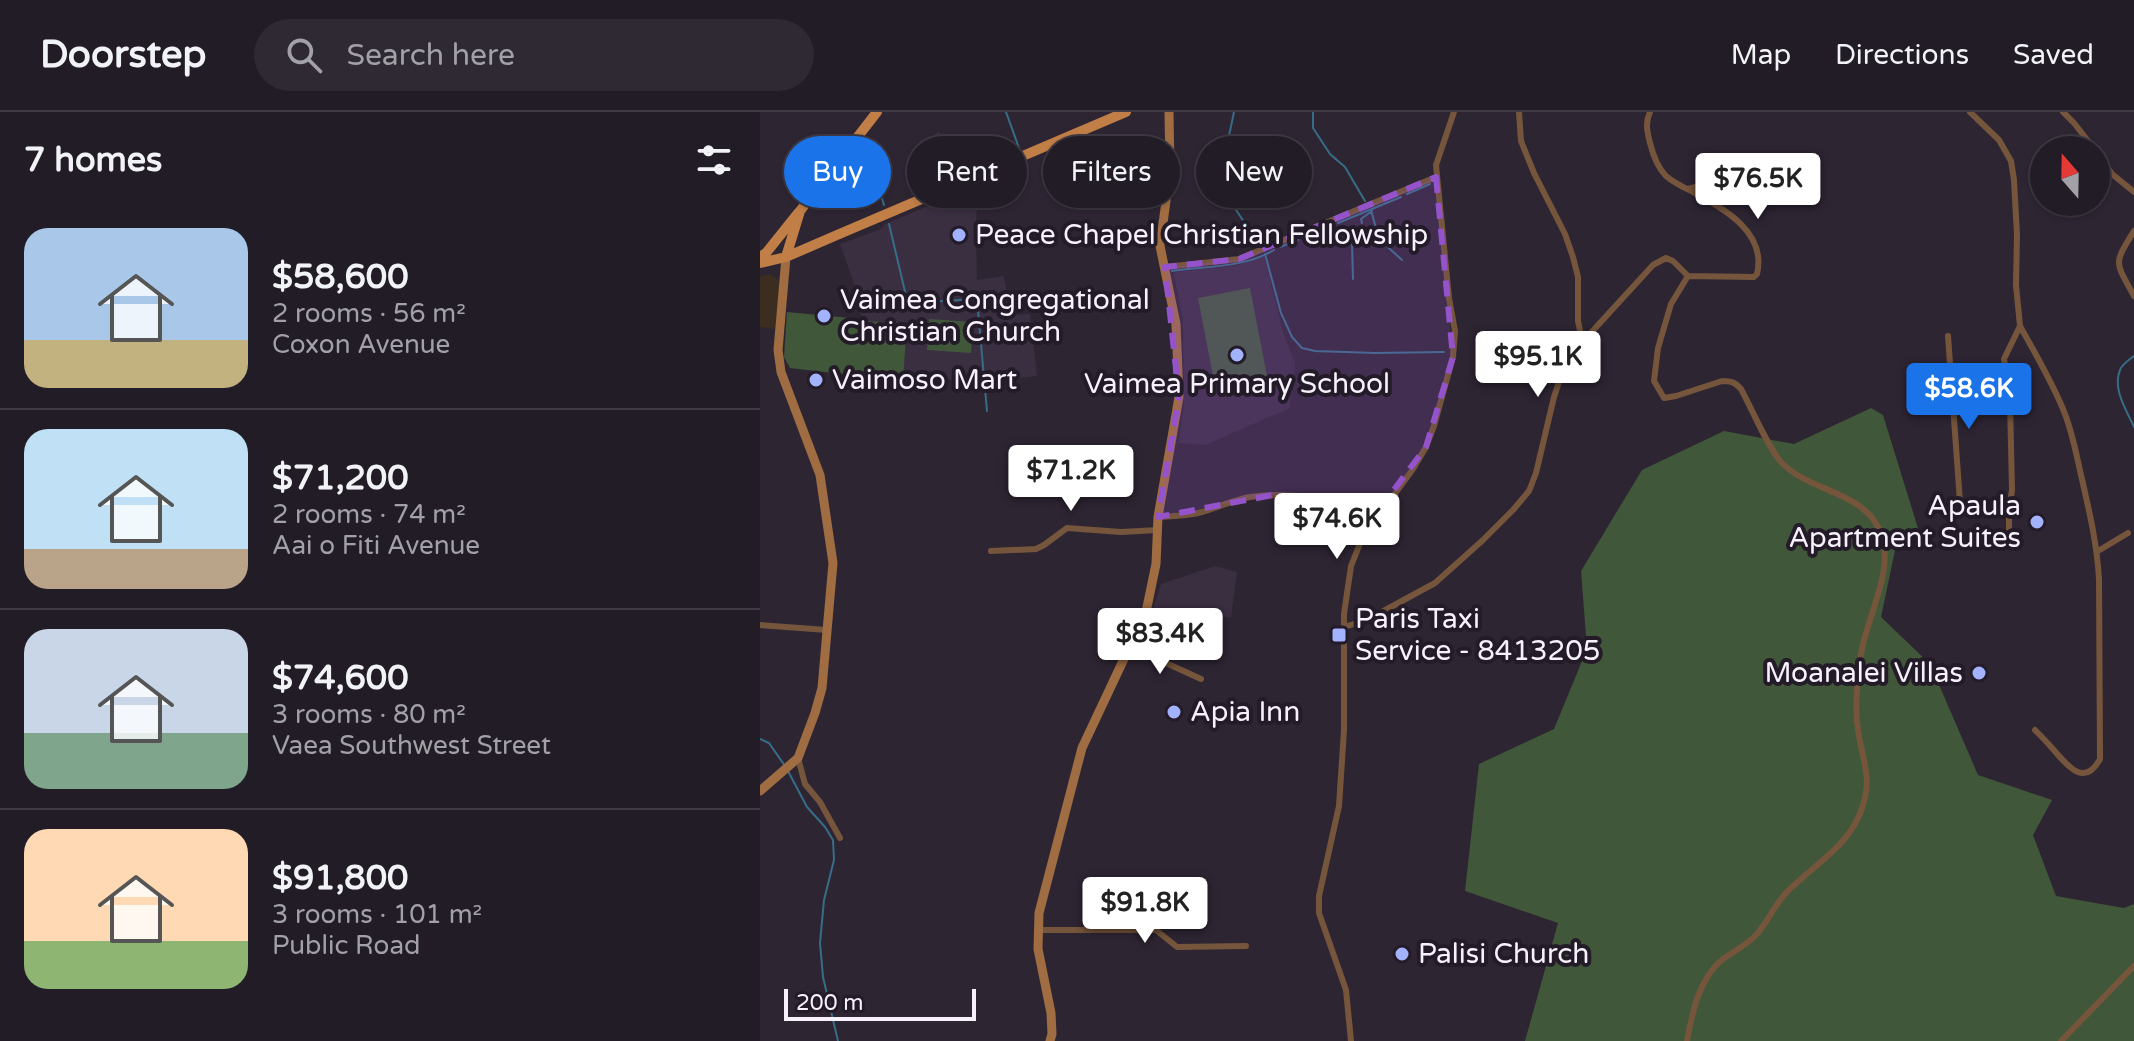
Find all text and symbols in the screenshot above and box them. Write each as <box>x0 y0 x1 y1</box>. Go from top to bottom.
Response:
search box <box>254 19 814 91</box>
text: Doorstep <box>40 32 206 78</box>
icon: search <box>282 33 326 77</box>
text: Search here <box>346 37 515 74</box>
text: Map <box>1731 38 1791 72</box>
text: Directions <box>1835 38 1969 72</box>
text: Saved <box>2013 38 2094 72</box>
chip: Buy <box>784 136 891 208</box>
chip: Rent <box>907 136 1027 208</box>
chip: Filters <box>1043 136 1180 208</box>
chip: New <box>1196 136 1312 208</box>
north arrow <box>2030 136 2110 216</box>
map controls <box>2030 136 2110 216</box>
icon: filters <box>692 138 736 182</box>
text: 7 homes <box>24 140 162 181</box>
pin: $76.5K <box>1693 153 1823 221</box>
text: $76.5K <box>1713 163 1803 194</box>
place label: Peace Chapel Christian Fellowship <box>975 218 1428 252</box>
marker: Peace Chapel Christian Fellowship <box>950 226 968 244</box>
text: $58,600 <box>272 257 409 298</box>
icon: home <box>88 260 184 356</box>
place label: Vaimea Congregational Christian Church <box>840 283 1150 349</box>
text: 2 rooms · 56 m² <box>272 298 466 329</box>
marker: Vaimea Congregational Christian Church <box>815 307 833 325</box>
text: Coxon Avenue <box>272 329 450 360</box>
pin: $95.1K <box>1473 331 1603 399</box>
text: $95.1K <box>1494 341 1582 372</box>
marker: Vaimea Primary School <box>1228 346 1246 364</box>
place label: Vaimoso Mart <box>832 363 1018 397</box>
pin: $58.6K <box>1904 363 2034 431</box>
place label: Vaimea Primary School <box>1084 367 1390 401</box>
marker: Vaimoso Mart <box>807 371 825 389</box>
text: $58.6K <box>1924 373 2014 404</box>
pin: $71.2K <box>1006 445 1136 513</box>
text: $71.2K <box>1026 455 1116 486</box>
text: $71,200 <box>272 458 409 499</box>
icon: home <box>88 461 184 557</box>
place label: Apaula Apartment Suites <box>1788 489 2021 555</box>
pin: $74.6K <box>1272 493 1402 561</box>
text: 2 rooms · 74 m² <box>272 499 466 530</box>
text: $74.6K <box>1292 503 1382 534</box>
marker: Apaula Apartment Suites <box>2028 513 2046 531</box>
text: Aai o Fiti Avenue <box>272 530 480 561</box>
place label: Paris Taxi Service - 8413205 <box>1355 602 1600 668</box>
pin: $83.4K <box>1095 608 1225 676</box>
text: $83.4K <box>1116 618 1204 649</box>
marker: Paris Taxi Service - 8413205 <box>1330 626 1348 644</box>
place label: Moanalei Villas <box>1764 656 1963 690</box>
text: $74,600 <box>272 658 409 699</box>
icon: home <box>88 661 184 757</box>
marker: Moanalei Villas <box>1970 664 1988 682</box>
place label: Apia Inn <box>1190 695 1300 729</box>
text: 3 rooms · 80 m² <box>272 699 466 730</box>
marker: Apia Inn <box>1165 703 1183 721</box>
text: Vaea Southwest Street <box>272 730 551 761</box>
text: $91,800 <box>272 858 408 899</box>
icon: home <box>88 861 184 957</box>
pin: $91.8K <box>1080 877 1210 945</box>
text: $91.8K <box>1100 887 1190 918</box>
text: 3 rooms · 101 m² <box>272 899 482 930</box>
text: Public Road <box>272 930 420 961</box>
place label: Palisi Church <box>1418 937 1589 971</box>
marker: Palisi Church <box>1393 945 1411 963</box>
scale bar <box>784 985 976 1021</box>
text: 200 m <box>796 990 863 1016</box>

